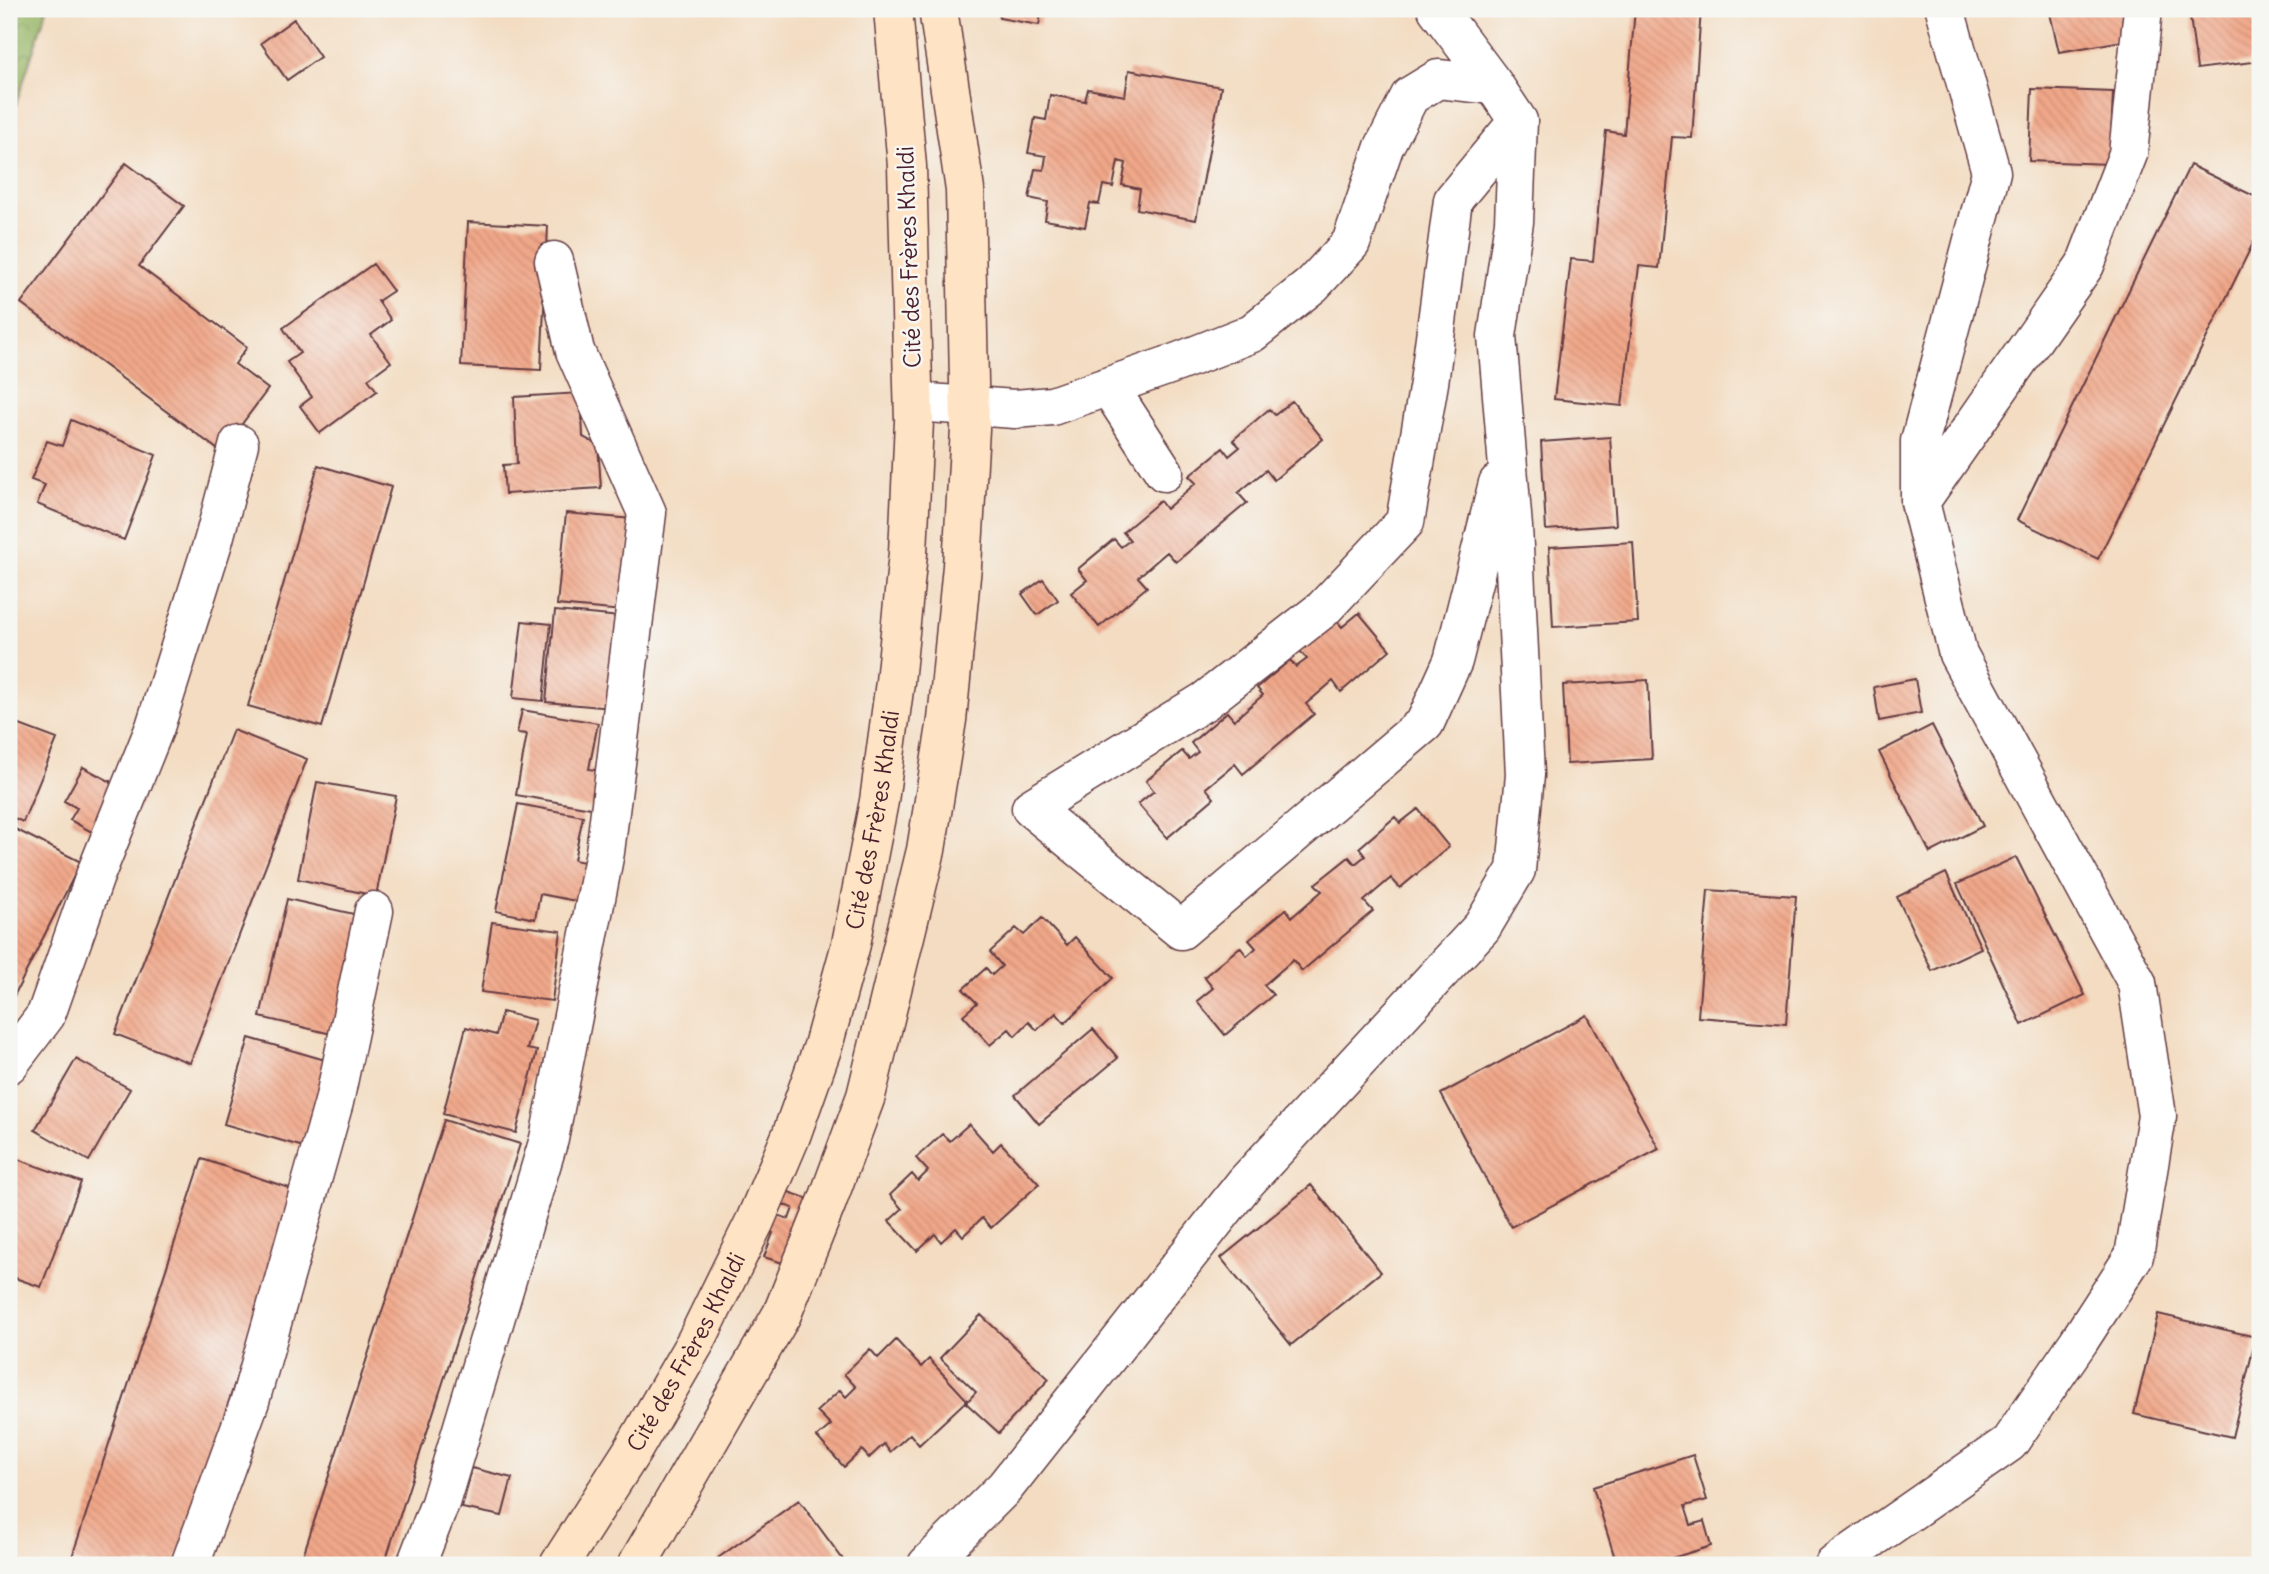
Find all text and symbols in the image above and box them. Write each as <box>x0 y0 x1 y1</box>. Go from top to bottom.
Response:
street label: Cité des Frères Khaldi <box>890 146 927 368</box>
street label: Cité des Frères Khaldi <box>839 708 905 932</box>
street label: Cité des Frères Khaldi <box>620 1248 751 1457</box>

